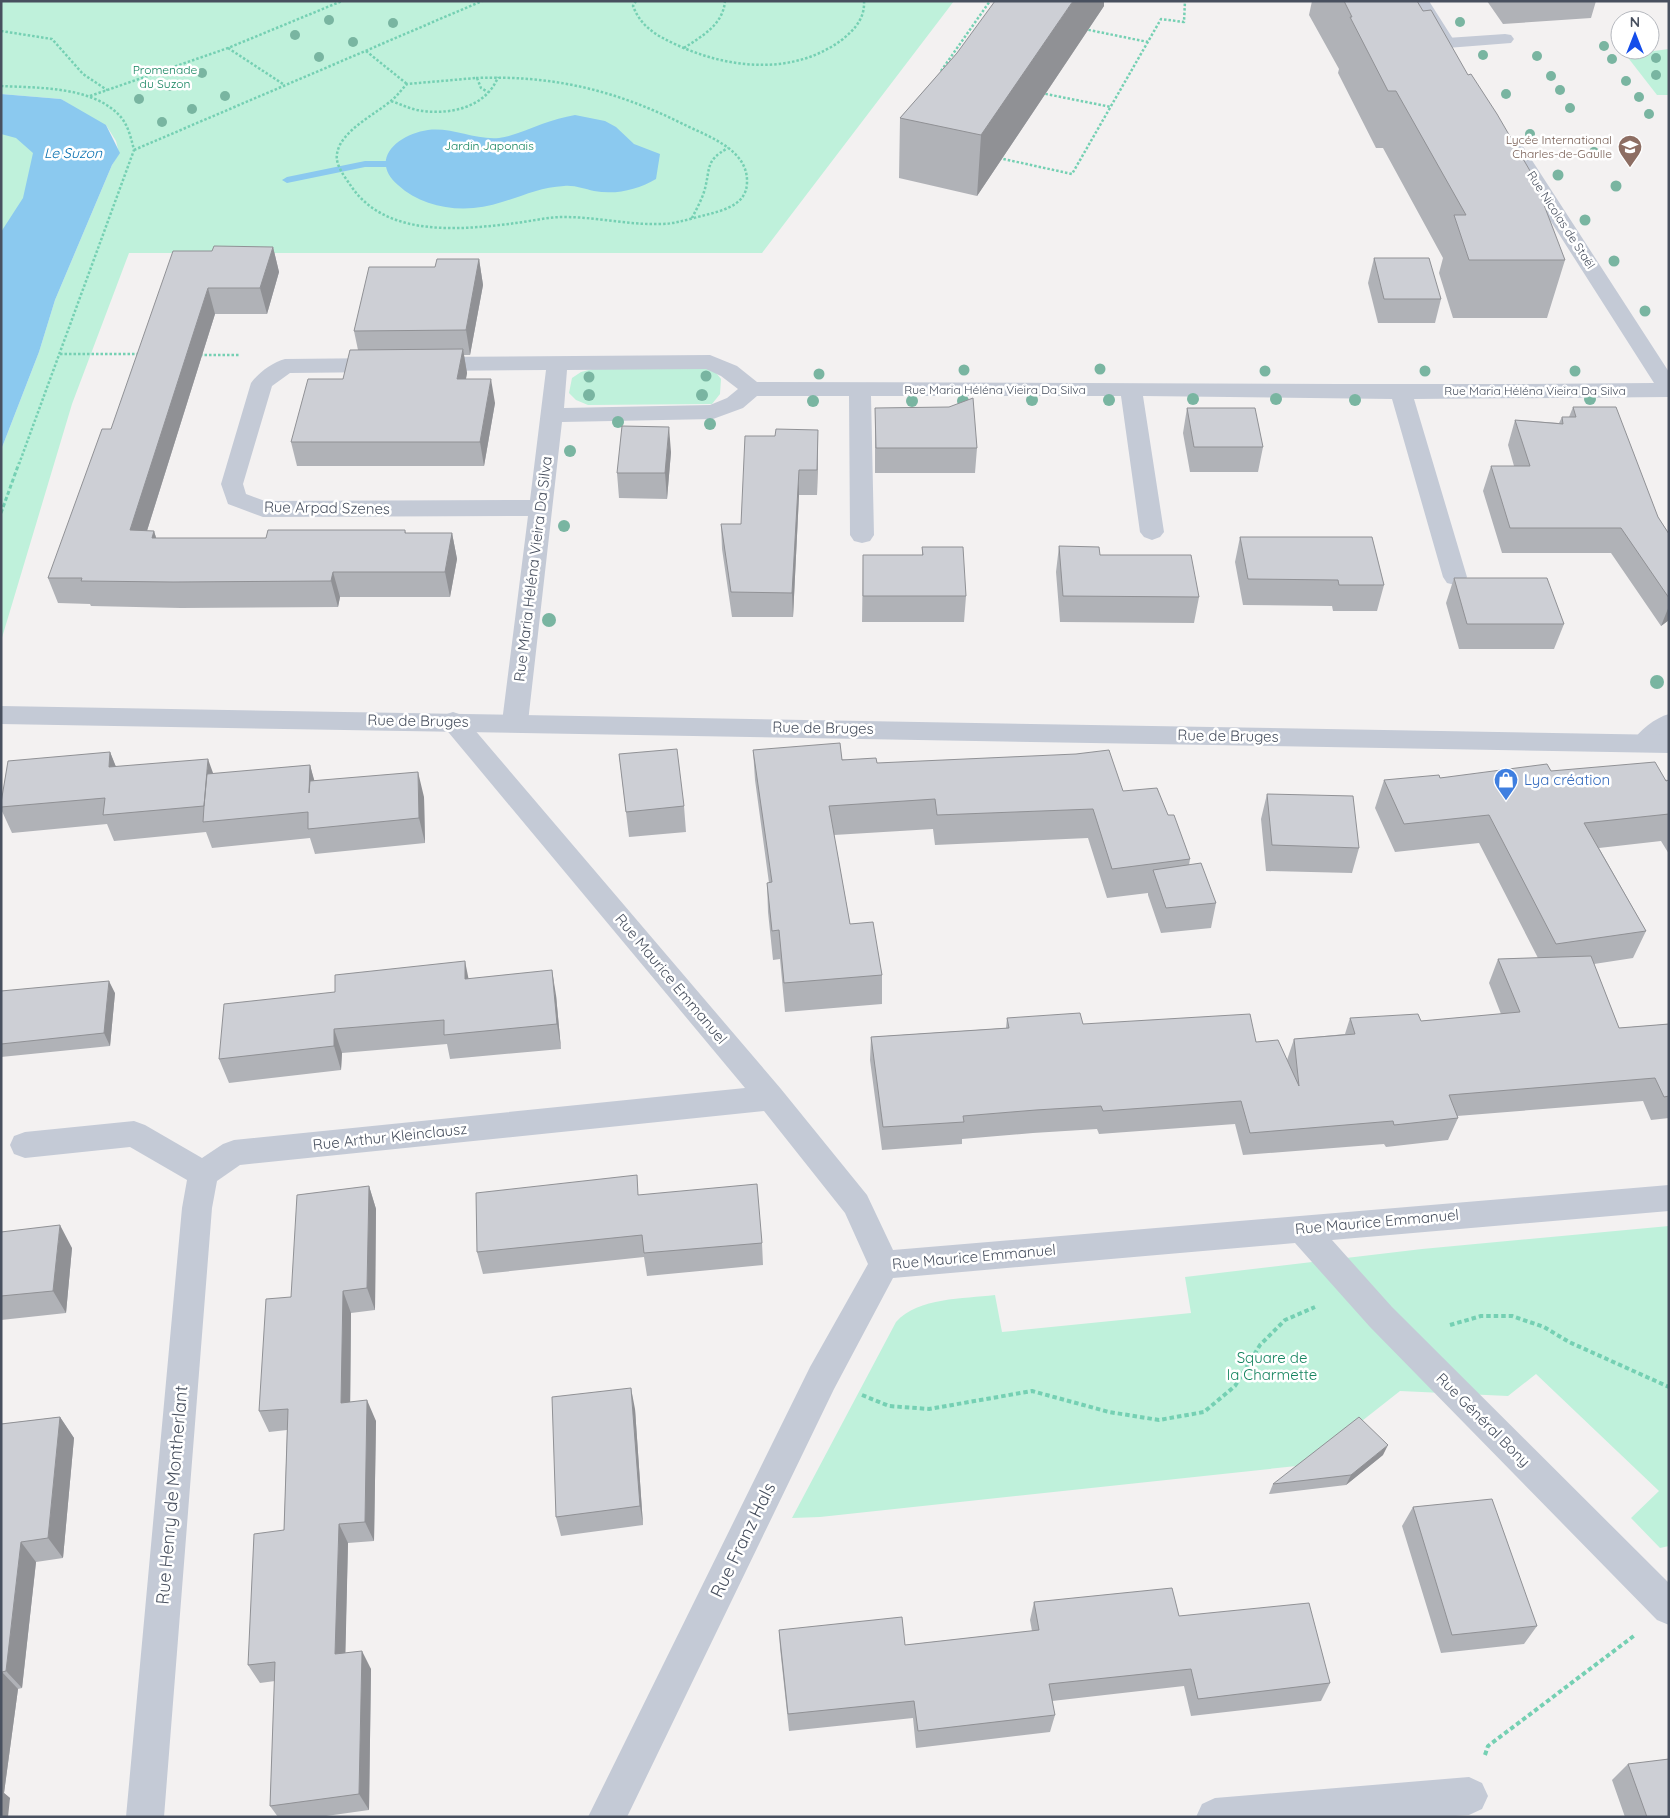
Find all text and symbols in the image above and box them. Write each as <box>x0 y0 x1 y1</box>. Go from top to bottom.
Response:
north arrow <box>1610 10 1660 60</box>
text: N <box>1630 13 1640 31</box>
park label: Promenade du Suzon <box>133 62 198 91</box>
place label: Lycée International Charles-de-Gaulle <box>1506 132 1612 161</box>
school or university icon: Lycée International Charles-de-Gaulle <box>1617 134 1643 168</box>
park label: Jardin Japonais <box>444 138 534 153</box>
water label: Le Suzon <box>44 144 103 162</box>
street label: Rue Nicolas de Staël <box>1524 168 1599 271</box>
street label: Rue Maria Héléna Vieira Da Silva <box>904 382 1086 397</box>
street label: Rue Maria Héléna Vieira Da Silva <box>1444 383 1626 398</box>
street label: Rue Maria Héléna Vieira Da Silva <box>509 455 556 683</box>
street label: Rue Arpad Szenes <box>264 497 390 518</box>
street label: Rue de Bruges <box>367 710 469 731</box>
street label: Rue de Bruges <box>772 717 874 738</box>
street label: Rue de Bruges <box>1177 725 1279 746</box>
shop icon: Lya création <box>1493 767 1519 801</box>
place label: Lya création <box>1524 770 1610 789</box>
street label: Rue Maurice Emmanuel <box>611 910 731 1048</box>
street label: Rue Arthur Kleinclausz <box>312 1119 468 1154</box>
street label: Rue Maurice Emmanuel <box>1294 1205 1460 1238</box>
street label: Rue Maurice Emmanuel <box>891 1240 1057 1273</box>
park label: Square de la Charmette <box>1227 1348 1317 1384</box>
street label: Rue Général Bony <box>1432 1369 1534 1471</box>
street label: Rue Henry de Montherlant <box>150 1384 193 1606</box>
street label: Rue Franz Hals <box>705 1478 780 1601</box>

